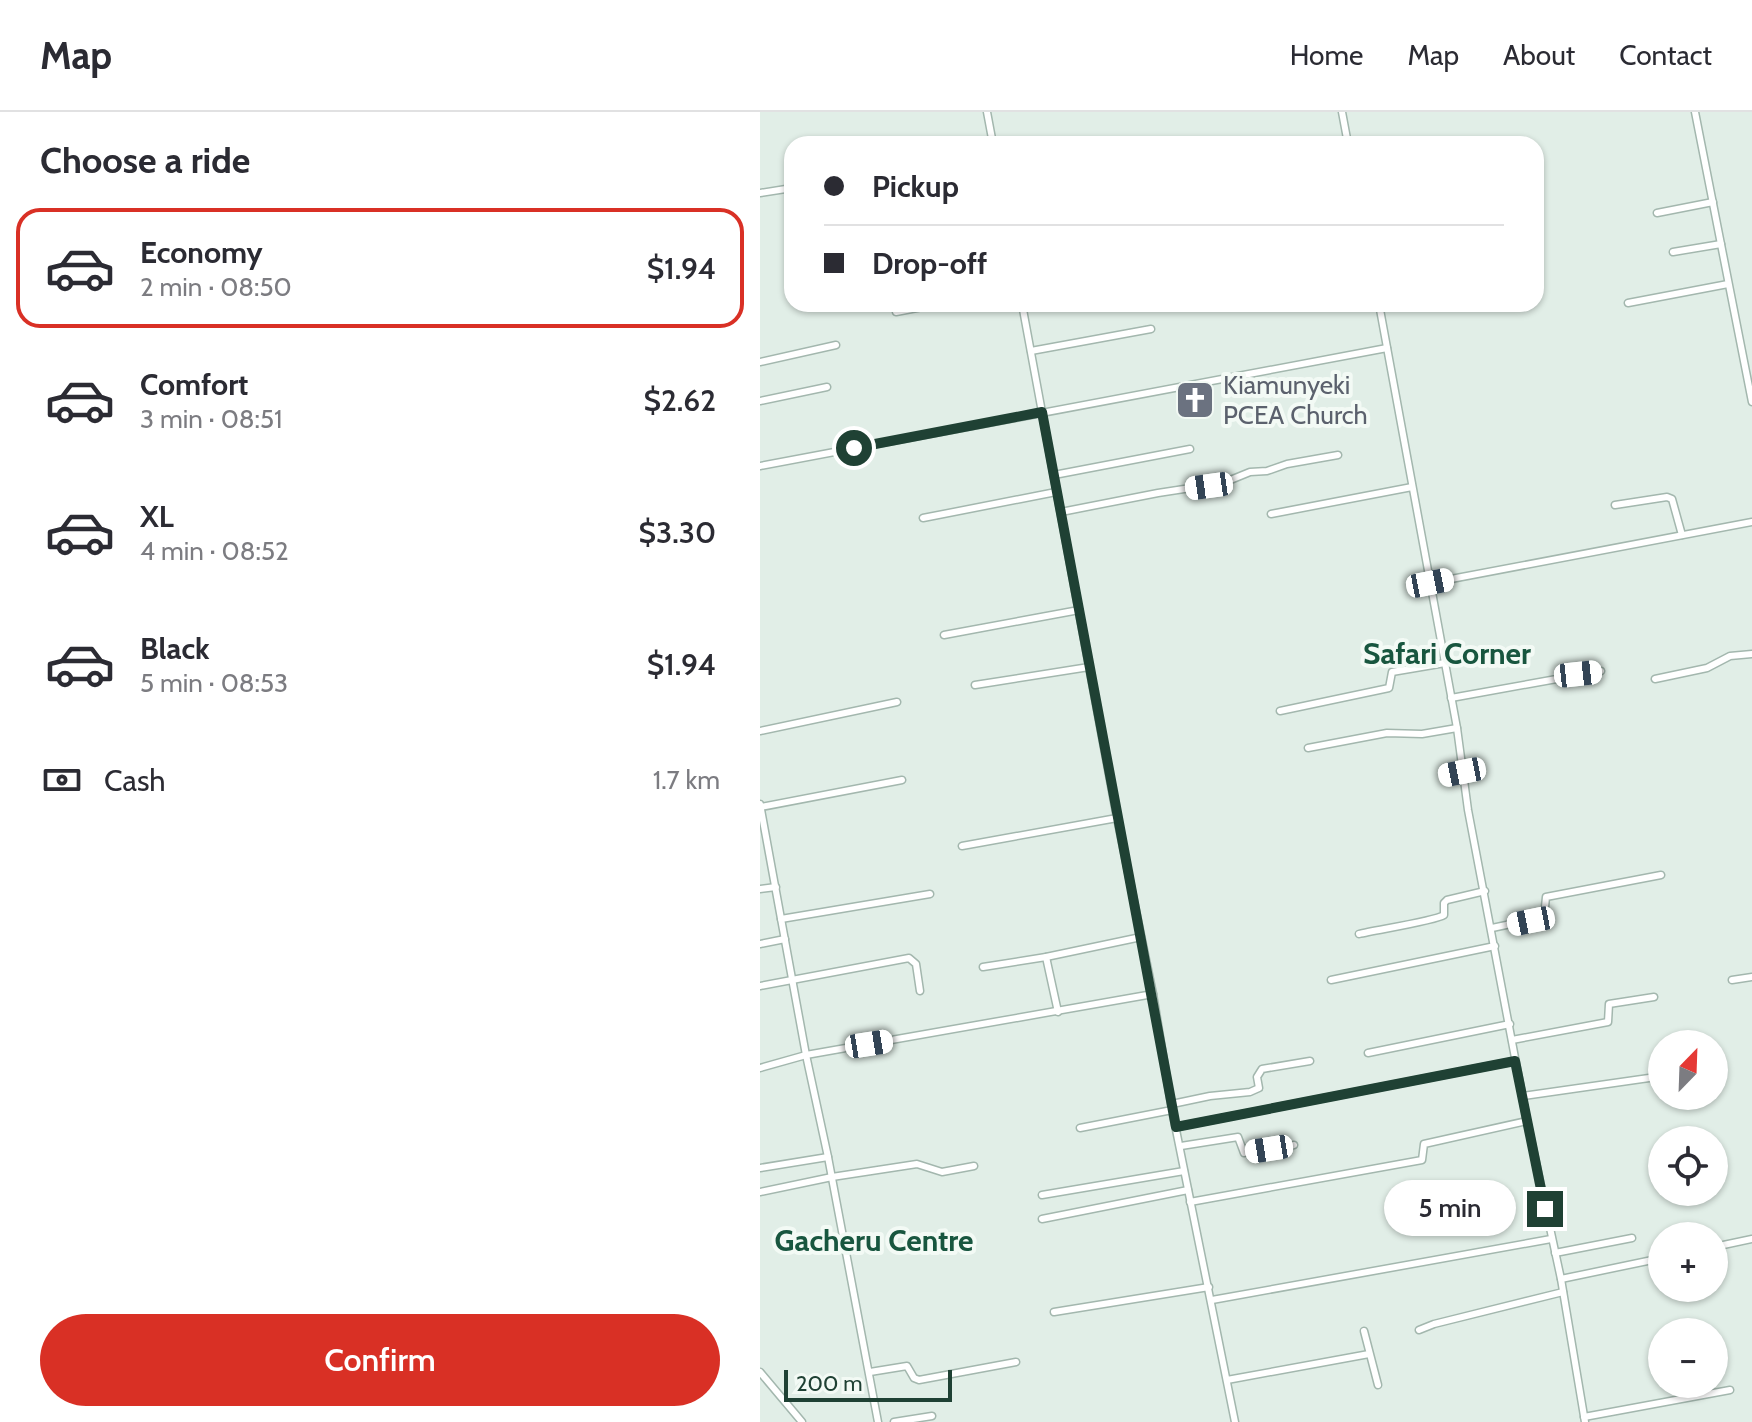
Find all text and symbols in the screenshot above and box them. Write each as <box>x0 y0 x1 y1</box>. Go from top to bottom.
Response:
text: Map <box>40 32 112 79</box>
text: Home <box>1290 38 1363 72</box>
text: Map <box>1407 38 1459 72</box>
text: About <box>1503 38 1575 72</box>
text: Contact <box>1619 38 1712 72</box>
text: Choose a ride <box>40 138 250 182</box>
text: Pickup <box>872 168 959 205</box>
icon: car <box>44 232 116 304</box>
text: Economy <box>140 234 263 271</box>
text: Drop-off <box>872 245 987 282</box>
text: $1.94 <box>647 250 716 287</box>
text: 2 min · 08:50 <box>140 271 292 303</box>
icon: car <box>44 364 116 436</box>
text: Comfort <box>140 366 248 403</box>
place label: Kiamunyeki PCEA Church <box>1223 369 1368 431</box>
church icon: Kiamunyeki PCEA Church <box>1174 379 1216 421</box>
text: $2.62 <box>644 382 716 419</box>
text: 3 min · 08:51 <box>140 403 283 435</box>
route start <box>836 430 872 466</box>
car <box>1184 471 1234 501</box>
icon: car <box>44 496 116 568</box>
text: XL <box>140 498 174 535</box>
text: $3.30 <box>639 514 716 551</box>
text: 4 min · 08:52 <box>140 535 289 567</box>
car <box>1404 567 1456 599</box>
icon: car <box>44 628 116 700</box>
text: Black <box>140 630 210 667</box>
district label: Safari Corner <box>1363 635 1531 672</box>
text: $1.94 <box>647 646 716 683</box>
car <box>1553 660 1603 688</box>
text: 5 min · 08:53 <box>140 667 288 699</box>
car <box>1436 756 1488 788</box>
icon: cash <box>40 758 84 802</box>
text: Cash <box>104 762 166 799</box>
text: 1.7 km <box>653 764 720 796</box>
car <box>1505 905 1557 937</box>
car <box>843 1028 895 1060</box>
north arrow <box>1648 1030 1728 1110</box>
map controls <box>1648 1030 1728 1398</box>
button: locate <box>1648 1126 1728 1206</box>
car <box>1243 1133 1295 1165</box>
callout: 5 min <box>1385 1181 1517 1237</box>
route end <box>1527 1191 1563 1227</box>
text: 5 min <box>1419 1192 1481 1224</box>
district label: Gacheru Centre <box>775 1222 973 1259</box>
button: + <box>1648 1222 1728 1302</box>
button: Confirm <box>40 1314 720 1406</box>
button: − <box>1648 1318 1728 1398</box>
scale bar <box>784 1366 952 1402</box>
text: 200 m <box>796 1370 862 1397</box>

